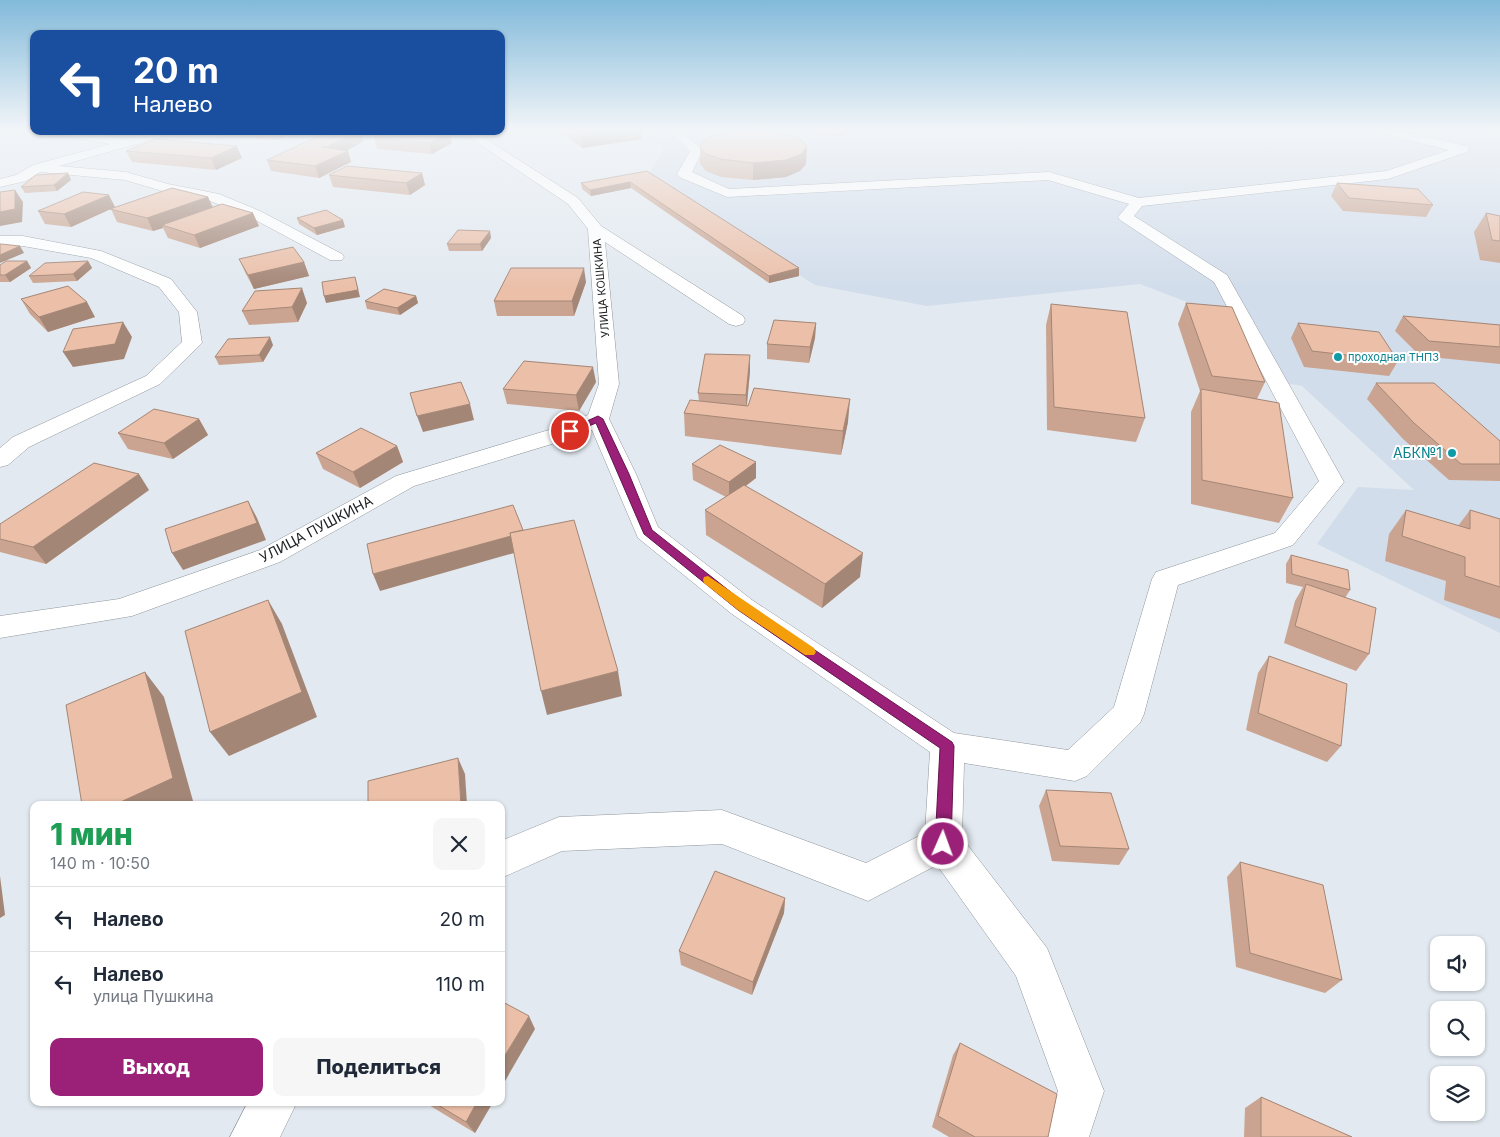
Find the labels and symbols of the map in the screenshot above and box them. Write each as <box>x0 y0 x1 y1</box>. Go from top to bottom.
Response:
street label: УЛИЦА КОШКИНА <box>590 237 612 338</box>
place label: проходная ТНПЗ <box>1348 350 1439 364</box>
marker: проходная ТНПЗ <box>1332 351 1344 363</box>
pin <box>549 410 591 452</box>
place label: АБК№1 <box>1393 444 1442 461</box>
marker: АБК№1 <box>1446 447 1458 459</box>
street label: УЛИЦА ПУШКИНА <box>256 491 376 566</box>
position arrow <box>916 817 968 869</box>

